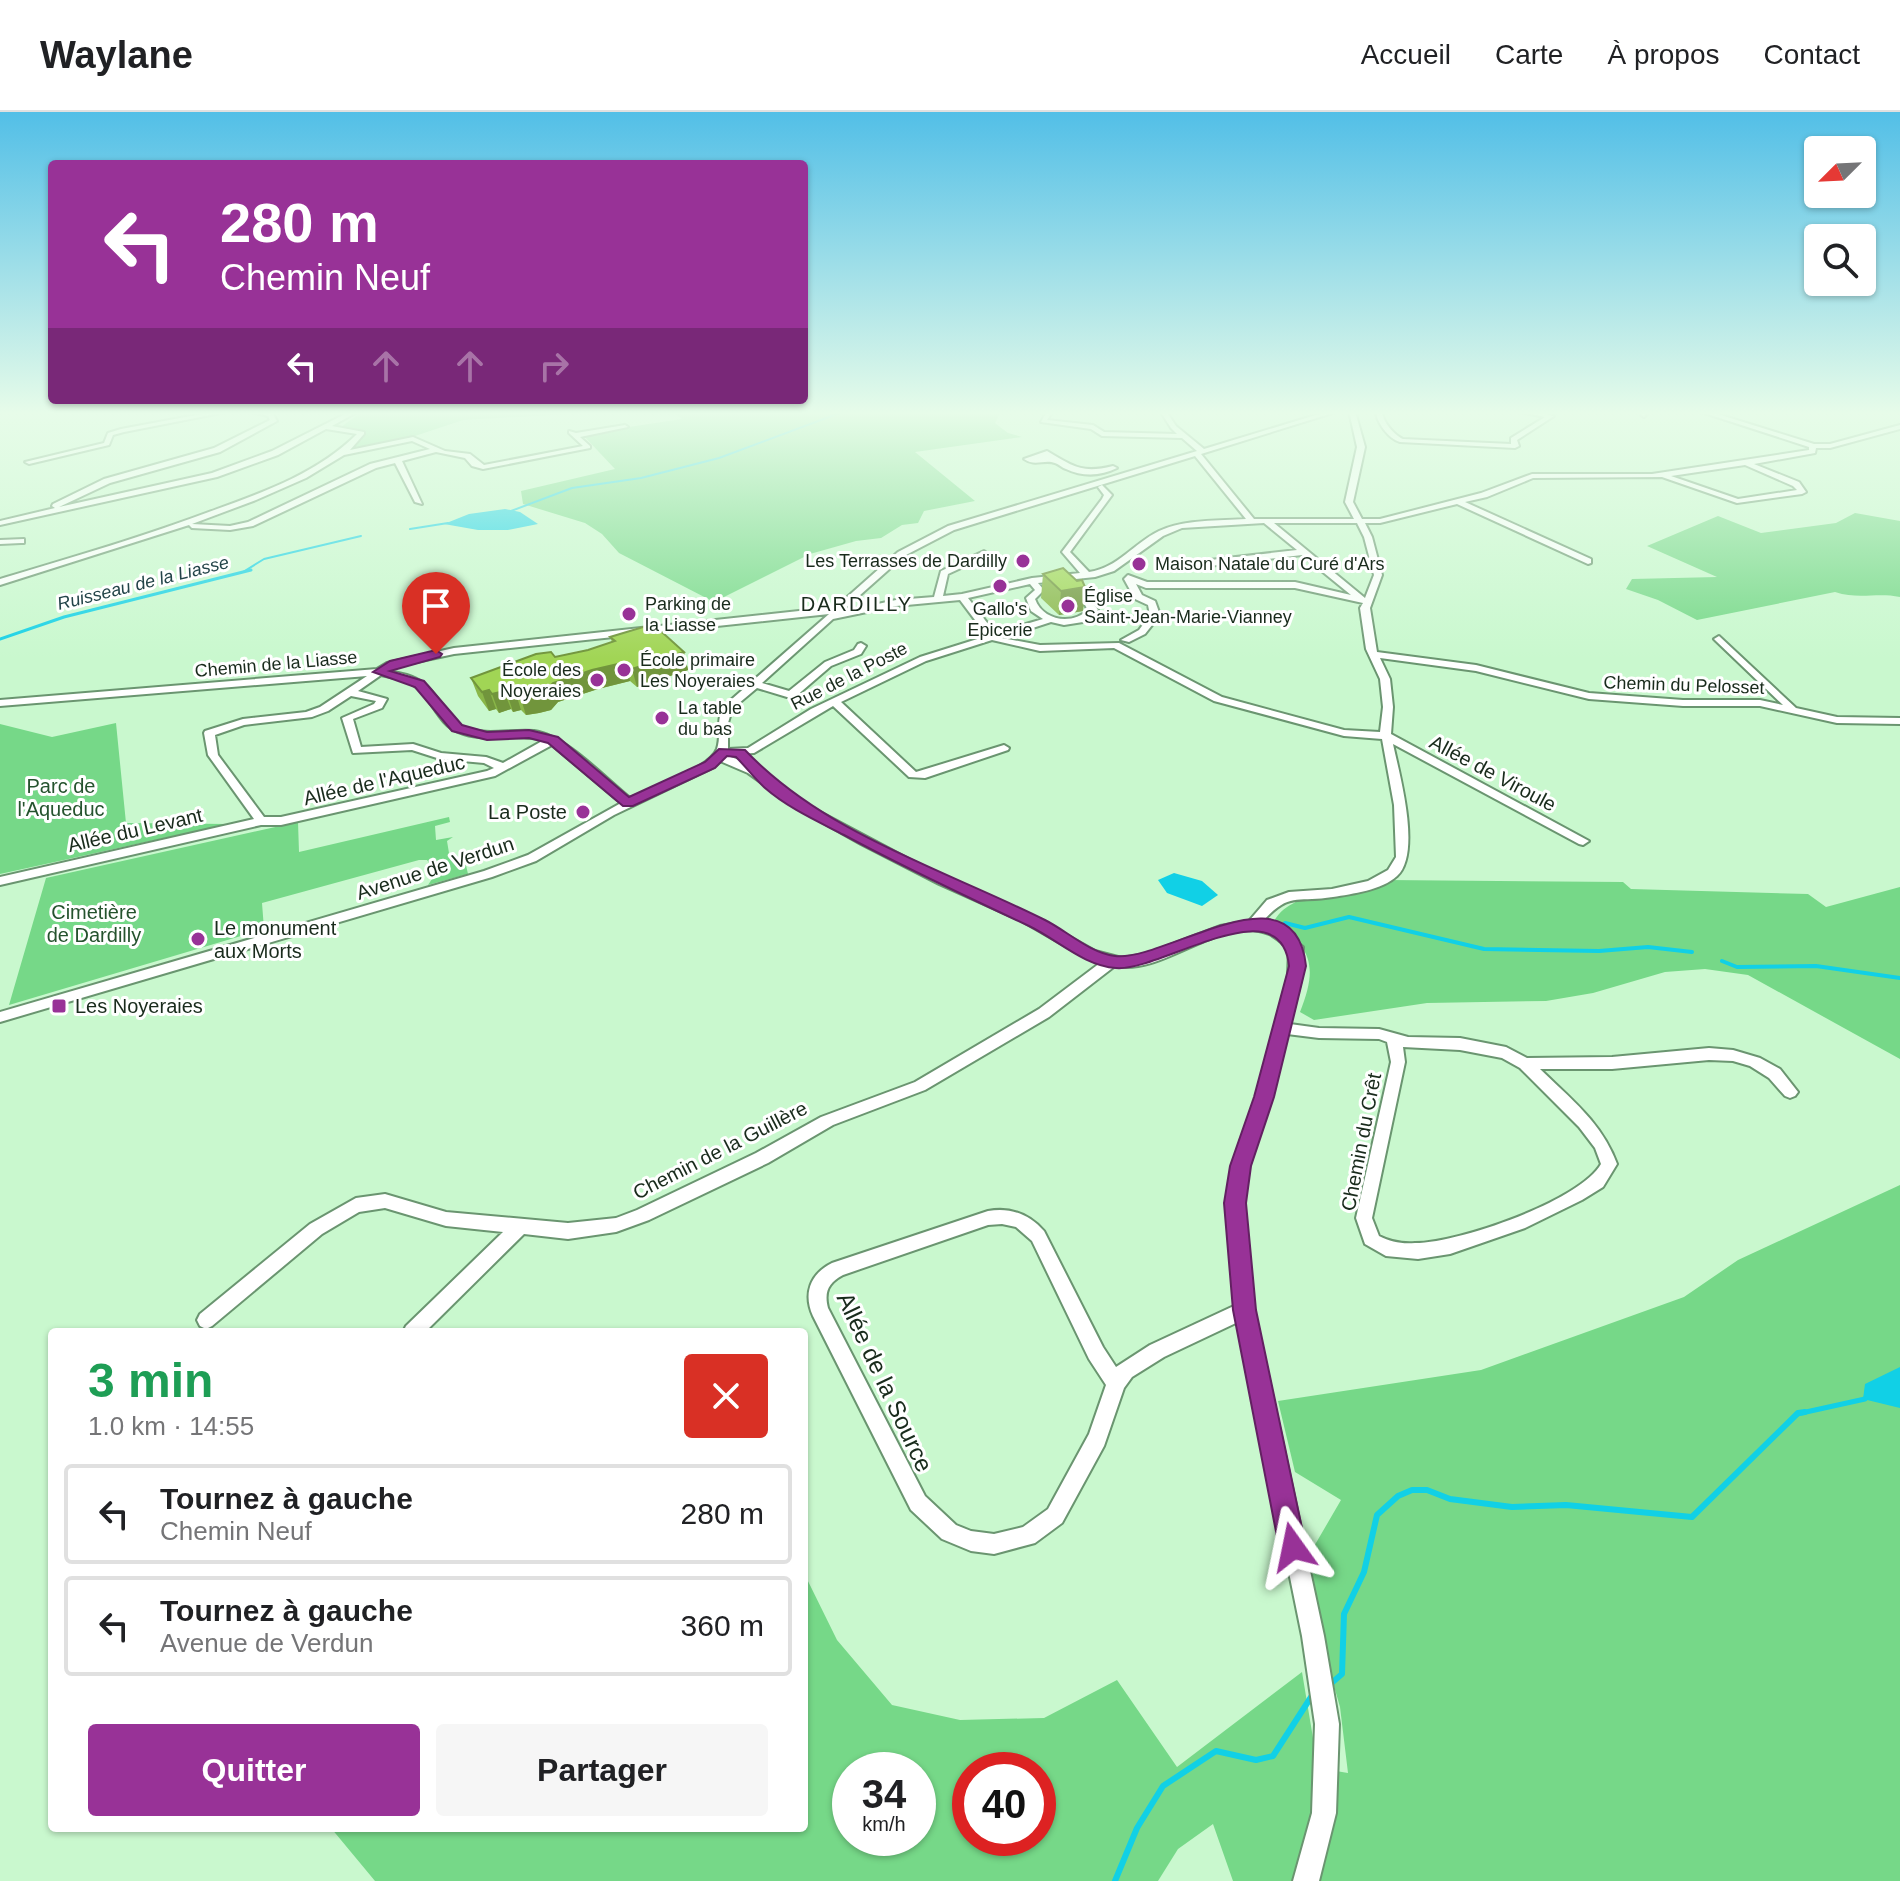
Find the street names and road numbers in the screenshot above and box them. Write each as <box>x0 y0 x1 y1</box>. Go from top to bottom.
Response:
street label: Rue de la Poste <box>787 638 911 714</box>
street label: Chemin de la Liasse <box>194 647 358 681</box>
street label: Chemin du Pelosset <box>1603 672 1765 698</box>
street label: Allée de Viroule <box>1426 730 1560 816</box>
street label: Allée de l'Aqueduc <box>301 751 467 809</box>
street label: Allée du Levant <box>65 804 205 856</box>
street label: Avenue de Verdun <box>354 832 516 904</box>
street label: Chemin du Crêt <box>1337 1071 1385 1213</box>
street label: Chemin de la Guillère <box>629 1097 811 1203</box>
street label: Allée de la Source <box>832 1288 938 1476</box>

